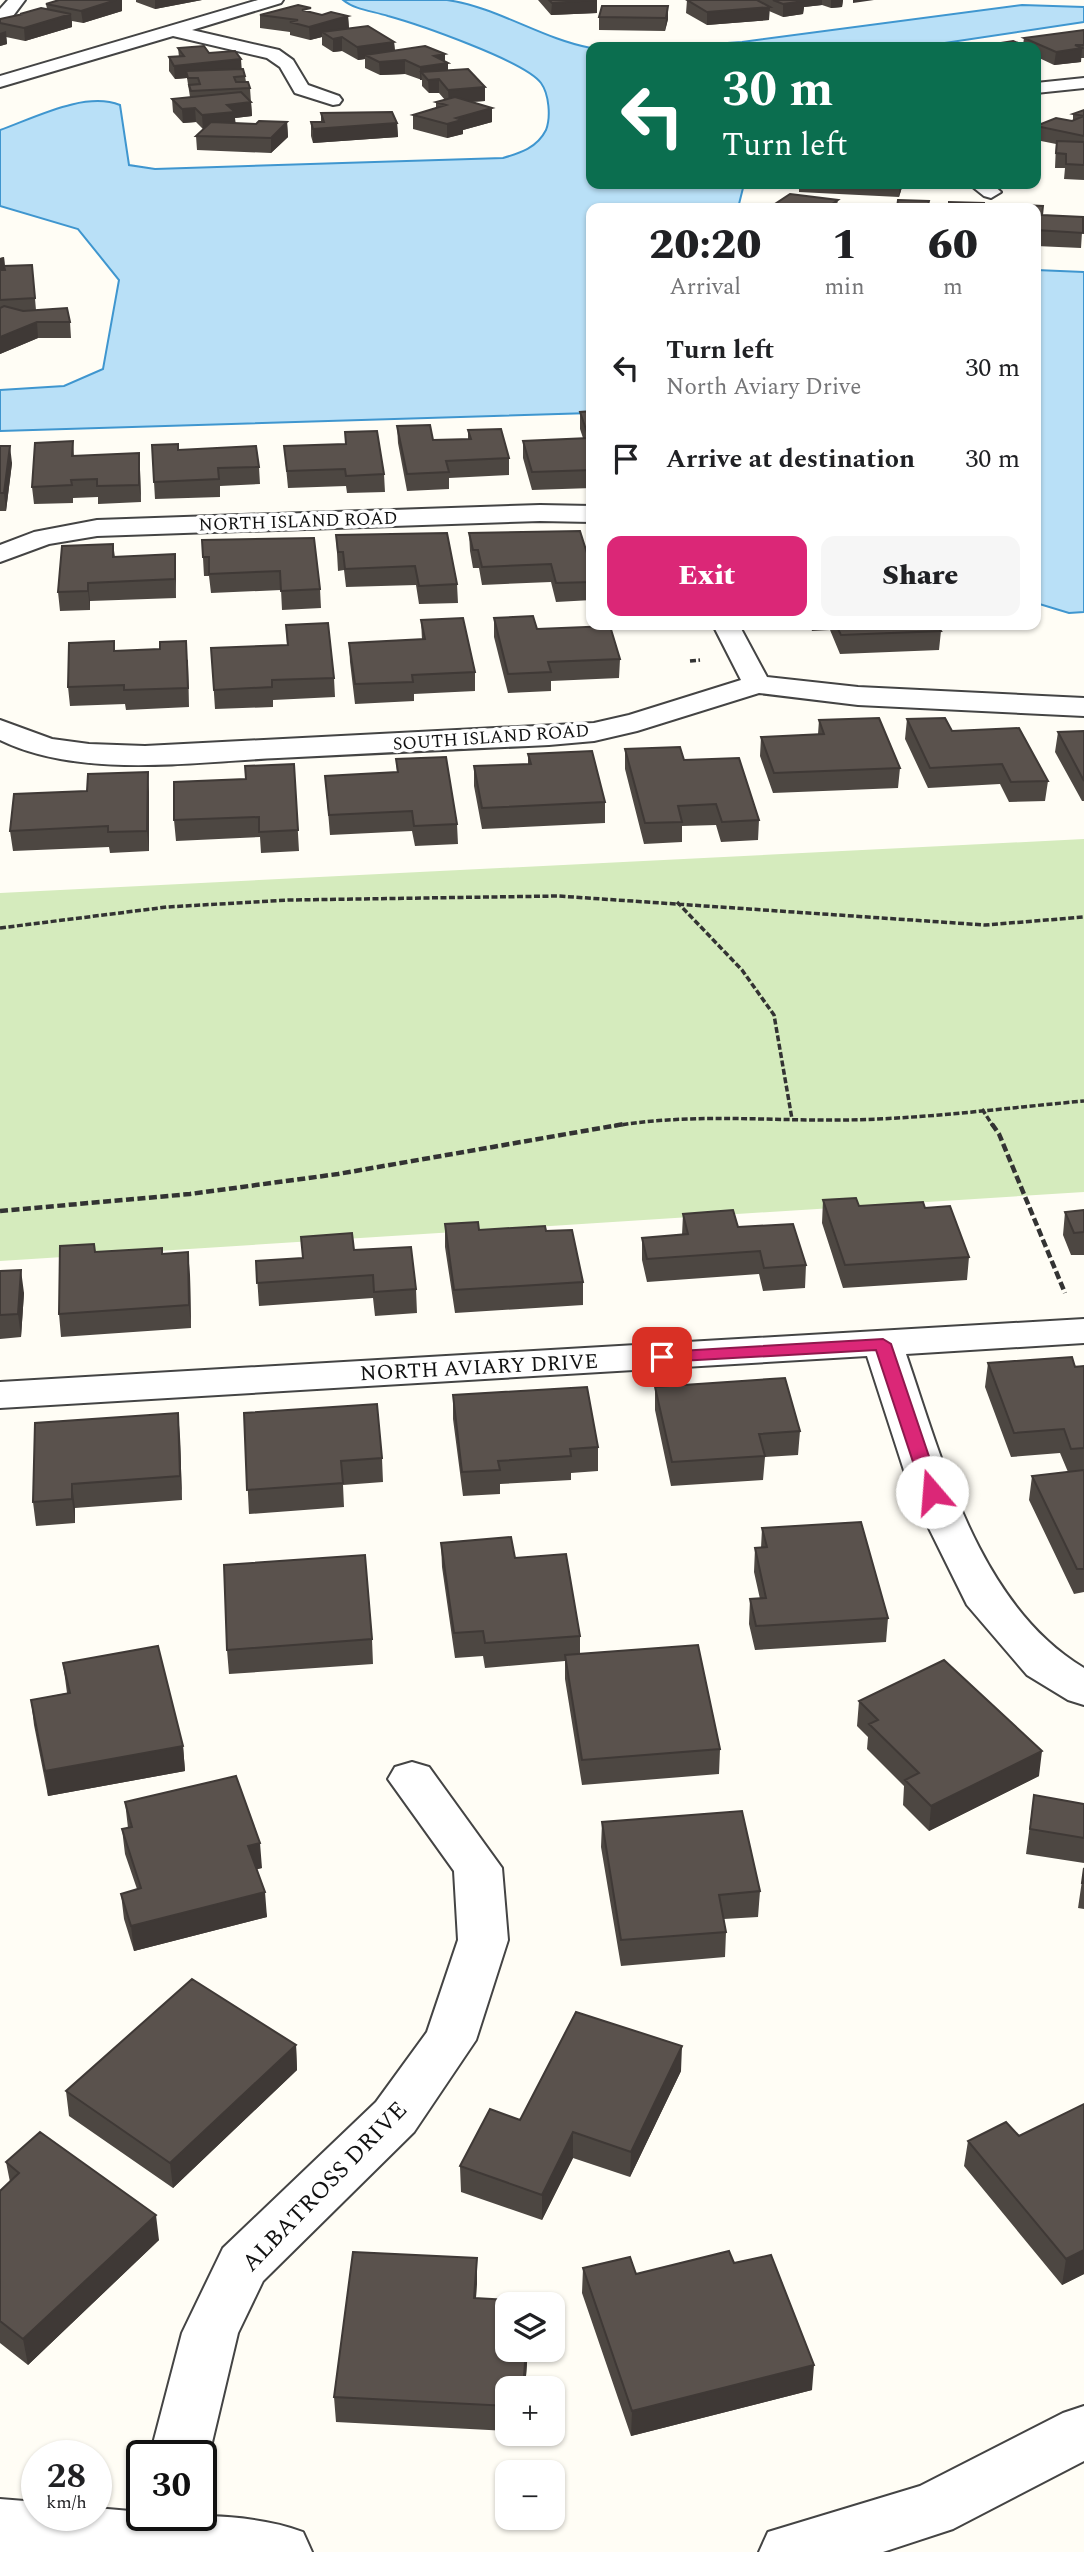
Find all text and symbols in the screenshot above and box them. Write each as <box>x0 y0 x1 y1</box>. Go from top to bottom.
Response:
text: 30 m <box>722 53 833 128</box>
icon: left <box>607 70 698 161</box>
text: Turn left <box>722 121 848 170</box>
text: 20:20 <box>649 214 762 277</box>
text: 1 <box>832 214 857 277</box>
text: 60 <box>928 214 978 277</box>
text: Arrival <box>669 270 741 305</box>
text: min <box>824 270 865 305</box>
text: m <box>943 270 963 305</box>
text: Turn left <box>666 330 774 370</box>
text: 30 m <box>965 348 1020 388</box>
icon: left <box>607 349 645 387</box>
text: North Aviary Drive <box>666 370 861 405</box>
text: Arrive at destination <box>666 439 915 479</box>
text: 30 m <box>965 439 1020 479</box>
icon: arrive <box>607 440 645 478</box>
street label: NORTH ISLAND ROAD <box>198 505 398 538</box>
button: Exit <box>607 536 807 616</box>
button: Share <box>821 536 1020 616</box>
street label: SOUTH ISLAND ROAD <box>392 717 590 758</box>
pin <box>632 1327 692 1387</box>
icon: arrive <box>643 1338 681 1376</box>
street label: NORTH AVIARY DRIVE <box>359 1346 599 1390</box>
position arrow <box>895 1455 969 1529</box>
street label: ALBATROSS DRIVE <box>233 2093 416 2280</box>
map controls <box>495 2292 565 2530</box>
button: layers <box>495 2292 565 2362</box>
button: + <box>495 2376 565 2446</box>
speed limit sign: 30 <box>126 2440 217 2531</box>
text: 28 <box>47 2450 86 2503</box>
button: − <box>495 2460 565 2530</box>
text: km/h <box>46 2489 87 2516</box>

